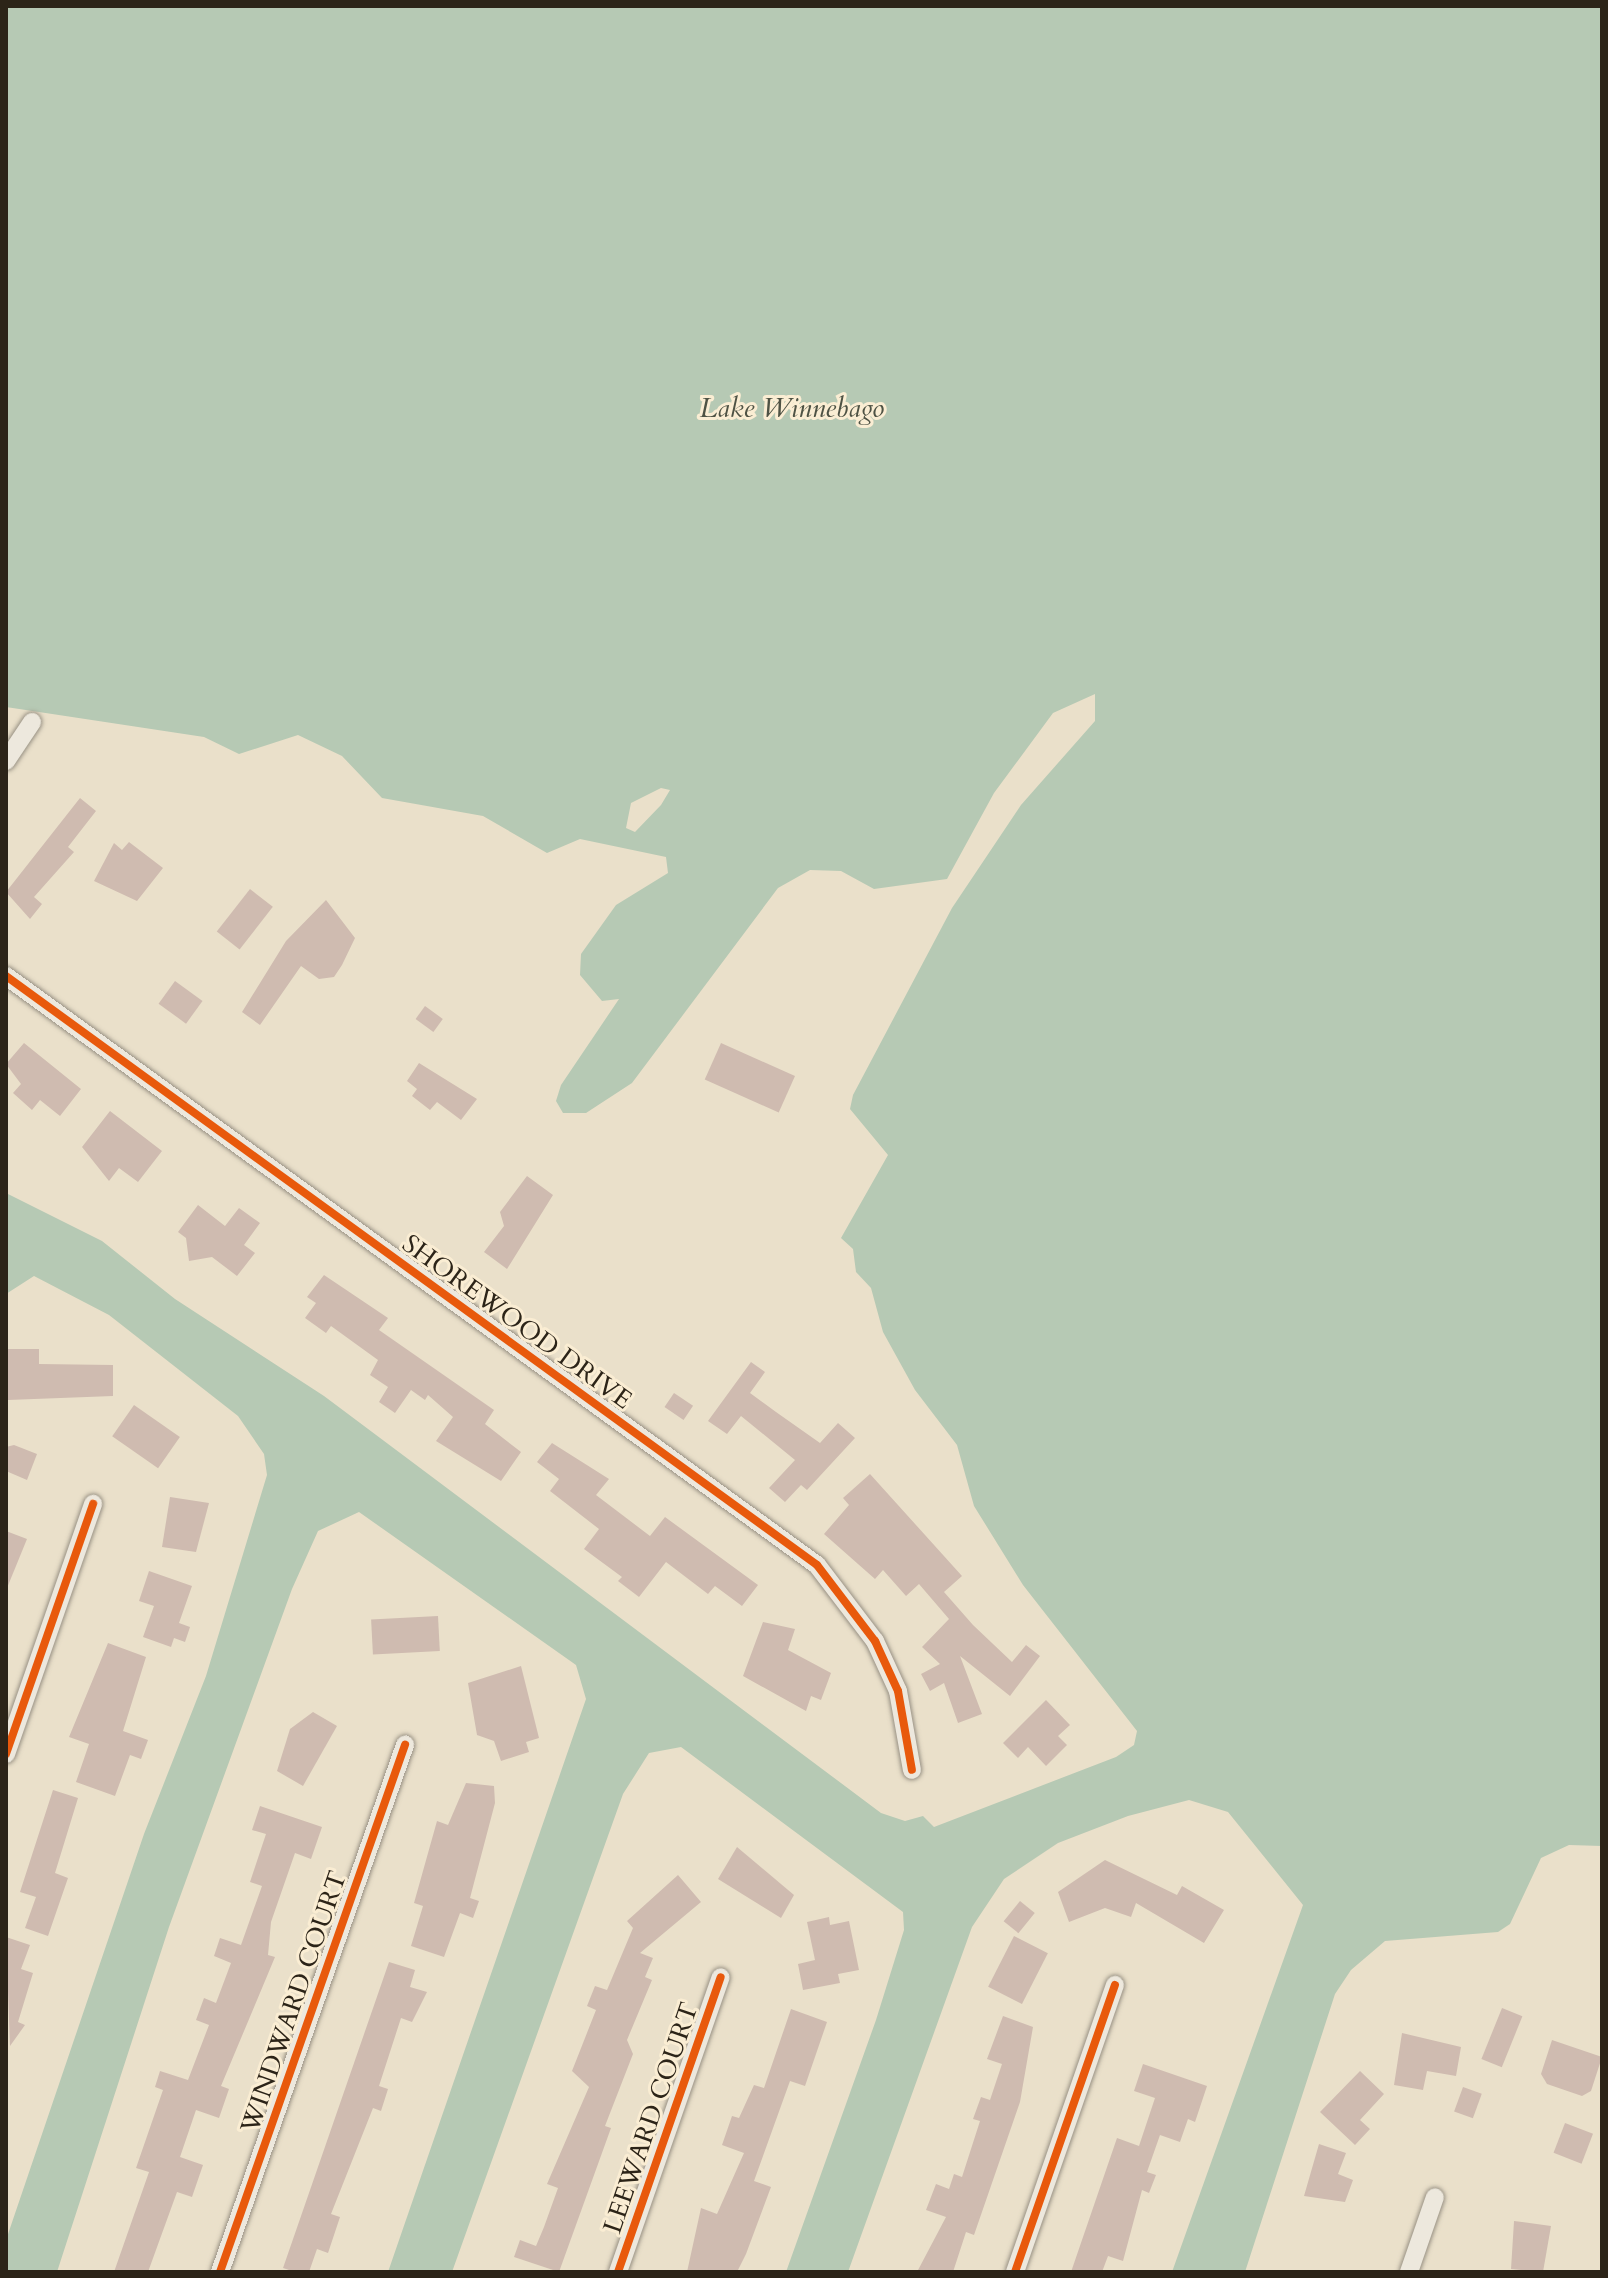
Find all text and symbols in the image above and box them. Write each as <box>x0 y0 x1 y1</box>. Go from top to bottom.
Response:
water label: Lake Winnebago <box>700 391 884 425</box>
street label: SHOREWOOD DRIVE <box>396 1228 638 1416</box>
street label: WINDWARD COURT <box>235 1867 353 2137</box>
street label: LEEWARD COURT <box>597 1999 705 2237</box>

